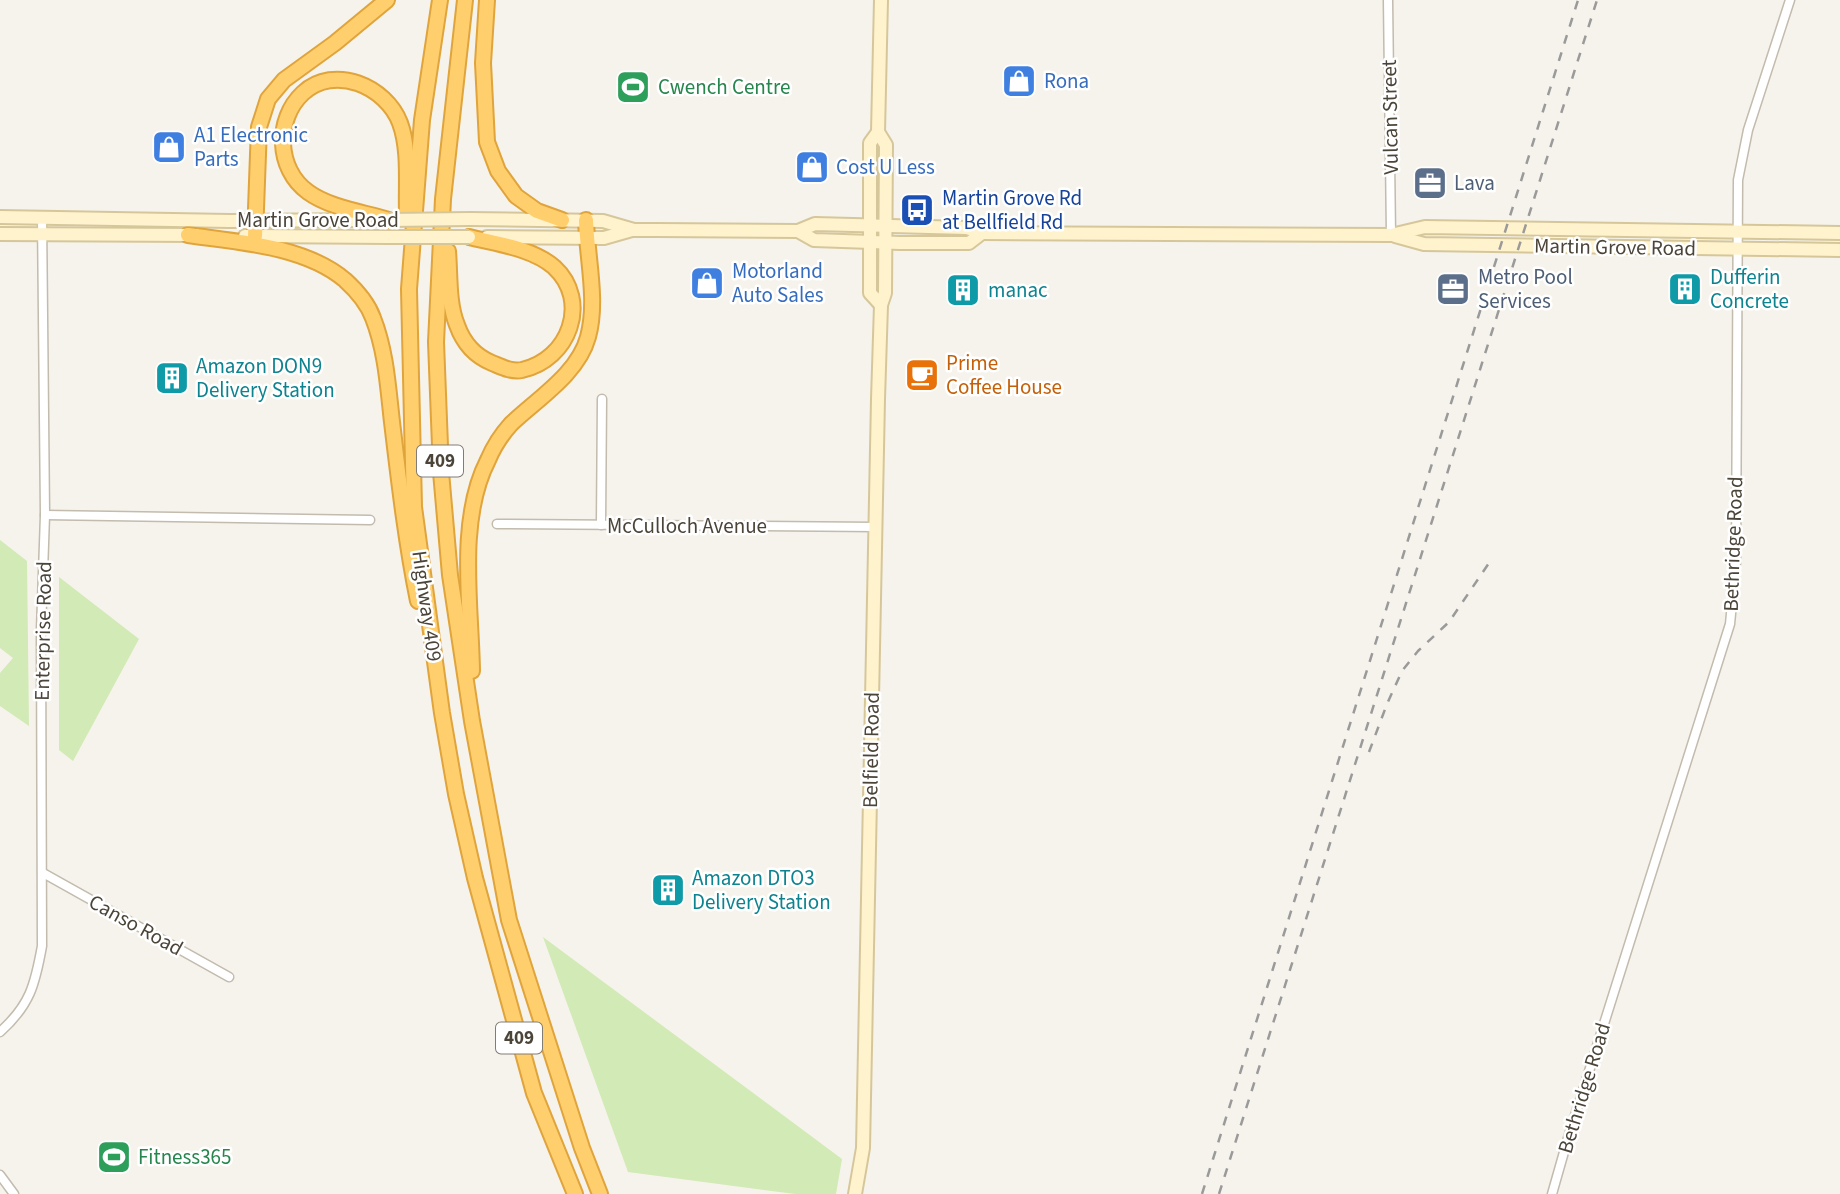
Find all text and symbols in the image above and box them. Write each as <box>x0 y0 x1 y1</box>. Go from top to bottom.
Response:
street label: Vulcan Street <box>1374 59 1406 175</box>
shop icon: Rona <box>1000 62 1038 100</box>
place label: Rona <box>1044 66 1089 96</box>
sports icon: Cwench Centre <box>614 68 652 106</box>
place label: Cwench Centre <box>658 72 790 102</box>
place label: A1 Electronic Parts <box>194 120 308 174</box>
shop icon: A1 Electronic Parts <box>150 128 188 166</box>
shop icon: Cost U Less <box>793 148 831 186</box>
place label: Cost U Less <box>836 152 935 182</box>
office icon: Lava <box>1411 164 1449 202</box>
place label: Lava <box>1454 168 1495 198</box>
place label: Martin Grove Rd at Bellfield Rd <box>942 183 1082 237</box>
bus stop icon: Martin Grove Rd at Bellfield Rd <box>898 191 936 229</box>
street label: Martin Grove Road <box>237 205 399 235</box>
street label: Martin Grove Road <box>1534 231 1696 263</box>
place label: Motorland Auto Sales <box>732 256 824 310</box>
place label: Metro Pool Services <box>1478 262 1573 316</box>
place label: Dufferin Concrete <box>1710 262 1789 316</box>
shop icon: Motorland Auto Sales <box>688 264 726 302</box>
office icon: Metro Pool Services <box>1434 270 1472 308</box>
building icon: Dufferin Concrete <box>1666 270 1704 308</box>
building icon: manac <box>944 271 982 309</box>
place label: manac <box>988 275 1048 305</box>
place label: Prime Coffee House <box>946 348 1062 402</box>
place label: Amazon DON9 Delivery Station <box>196 351 335 405</box>
cafe icon: Prime Coffee House <box>903 356 941 394</box>
building icon: Amazon DON9 Delivery Station <box>153 359 191 397</box>
road number: 409 <box>417 446 463 476</box>
street label: Bethridge Road <box>1716 476 1750 612</box>
street label: McCulloch Avenue <box>607 511 767 541</box>
street label: Highway 409 <box>404 549 450 663</box>
street label: Enterprise Road <box>27 561 59 701</box>
street label: Belfield Road <box>855 692 887 808</box>
place label: Amazon DTO3 Delivery Station <box>692 863 831 917</box>
building icon: Amazon DTO3 Delivery Station <box>649 871 687 909</box>
street label: Canso Road <box>83 887 189 963</box>
street label: Bethridge Road <box>1550 1019 1618 1157</box>
road number: 409 <box>496 1022 542 1054</box>
sports icon: Fitness365 <box>95 1138 133 1176</box>
place label: Fitness365 <box>138 1142 231 1172</box>

